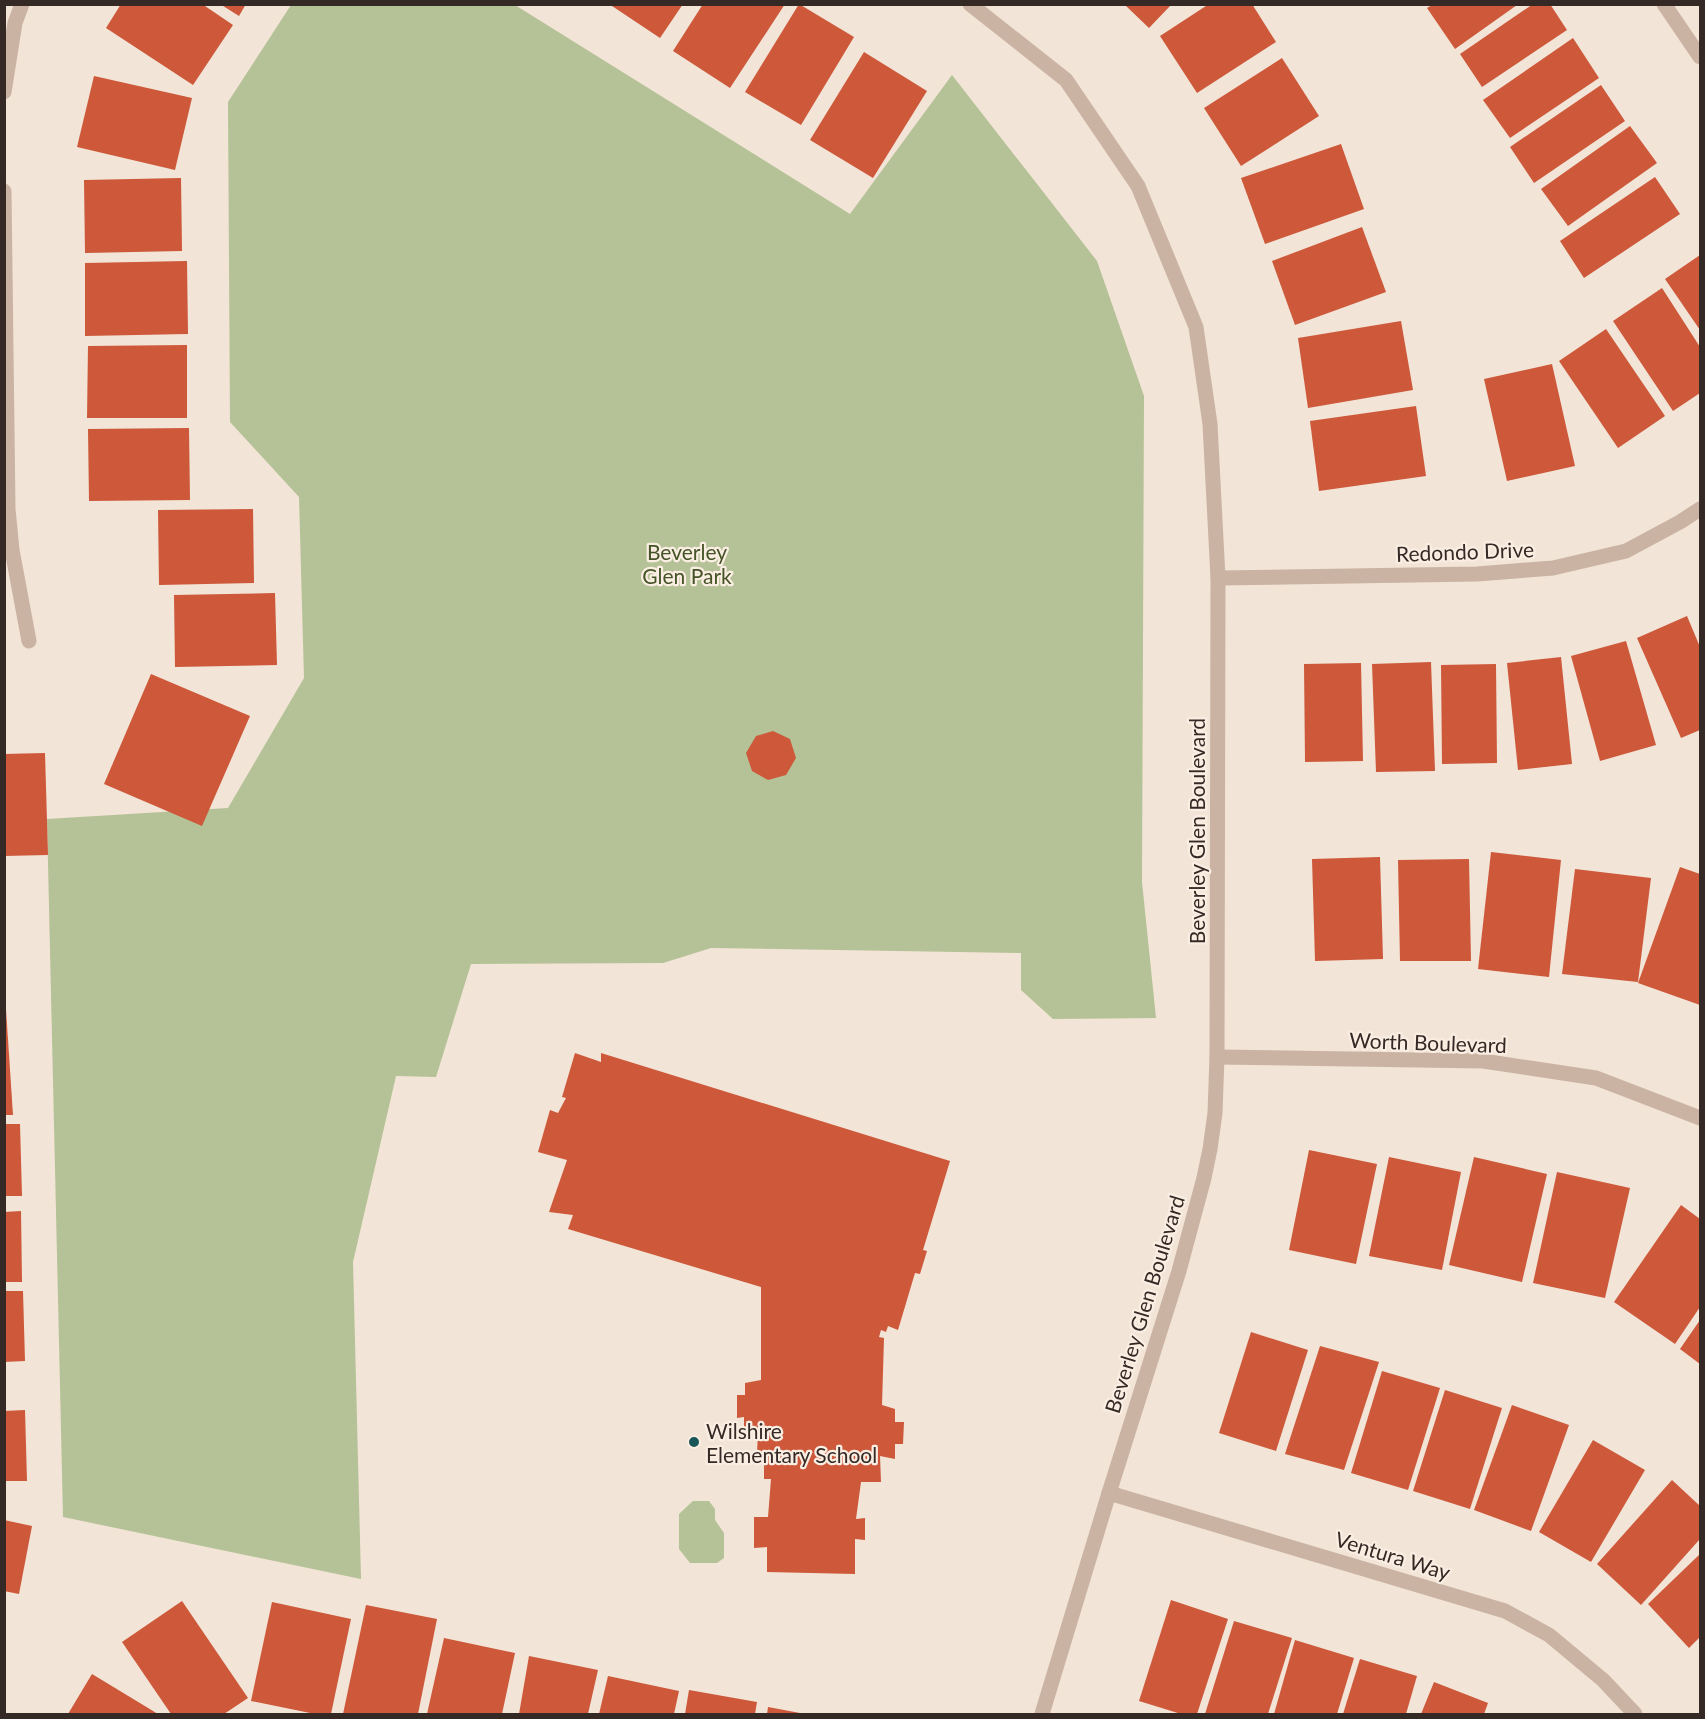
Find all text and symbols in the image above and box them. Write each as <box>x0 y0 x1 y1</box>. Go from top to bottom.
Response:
street label: Redondo Drive <box>1396 536 1534 566</box>
park label: Beverley Glen Park <box>642 539 732 588</box>
street label: Beverley Glen Boulevard <box>1184 718 1209 944</box>
street label: Worth Boulevard <box>1349 1027 1507 1057</box>
street label: Beverley Glen Boulevard <box>1099 1192 1189 1416</box>
place label: Wilshire Elementary School <box>706 1418 877 1467</box>
marker: Wilshire Elementary School <box>687 1435 701 1449</box>
street label: Ventura Way <box>1332 1526 1454 1584</box>

